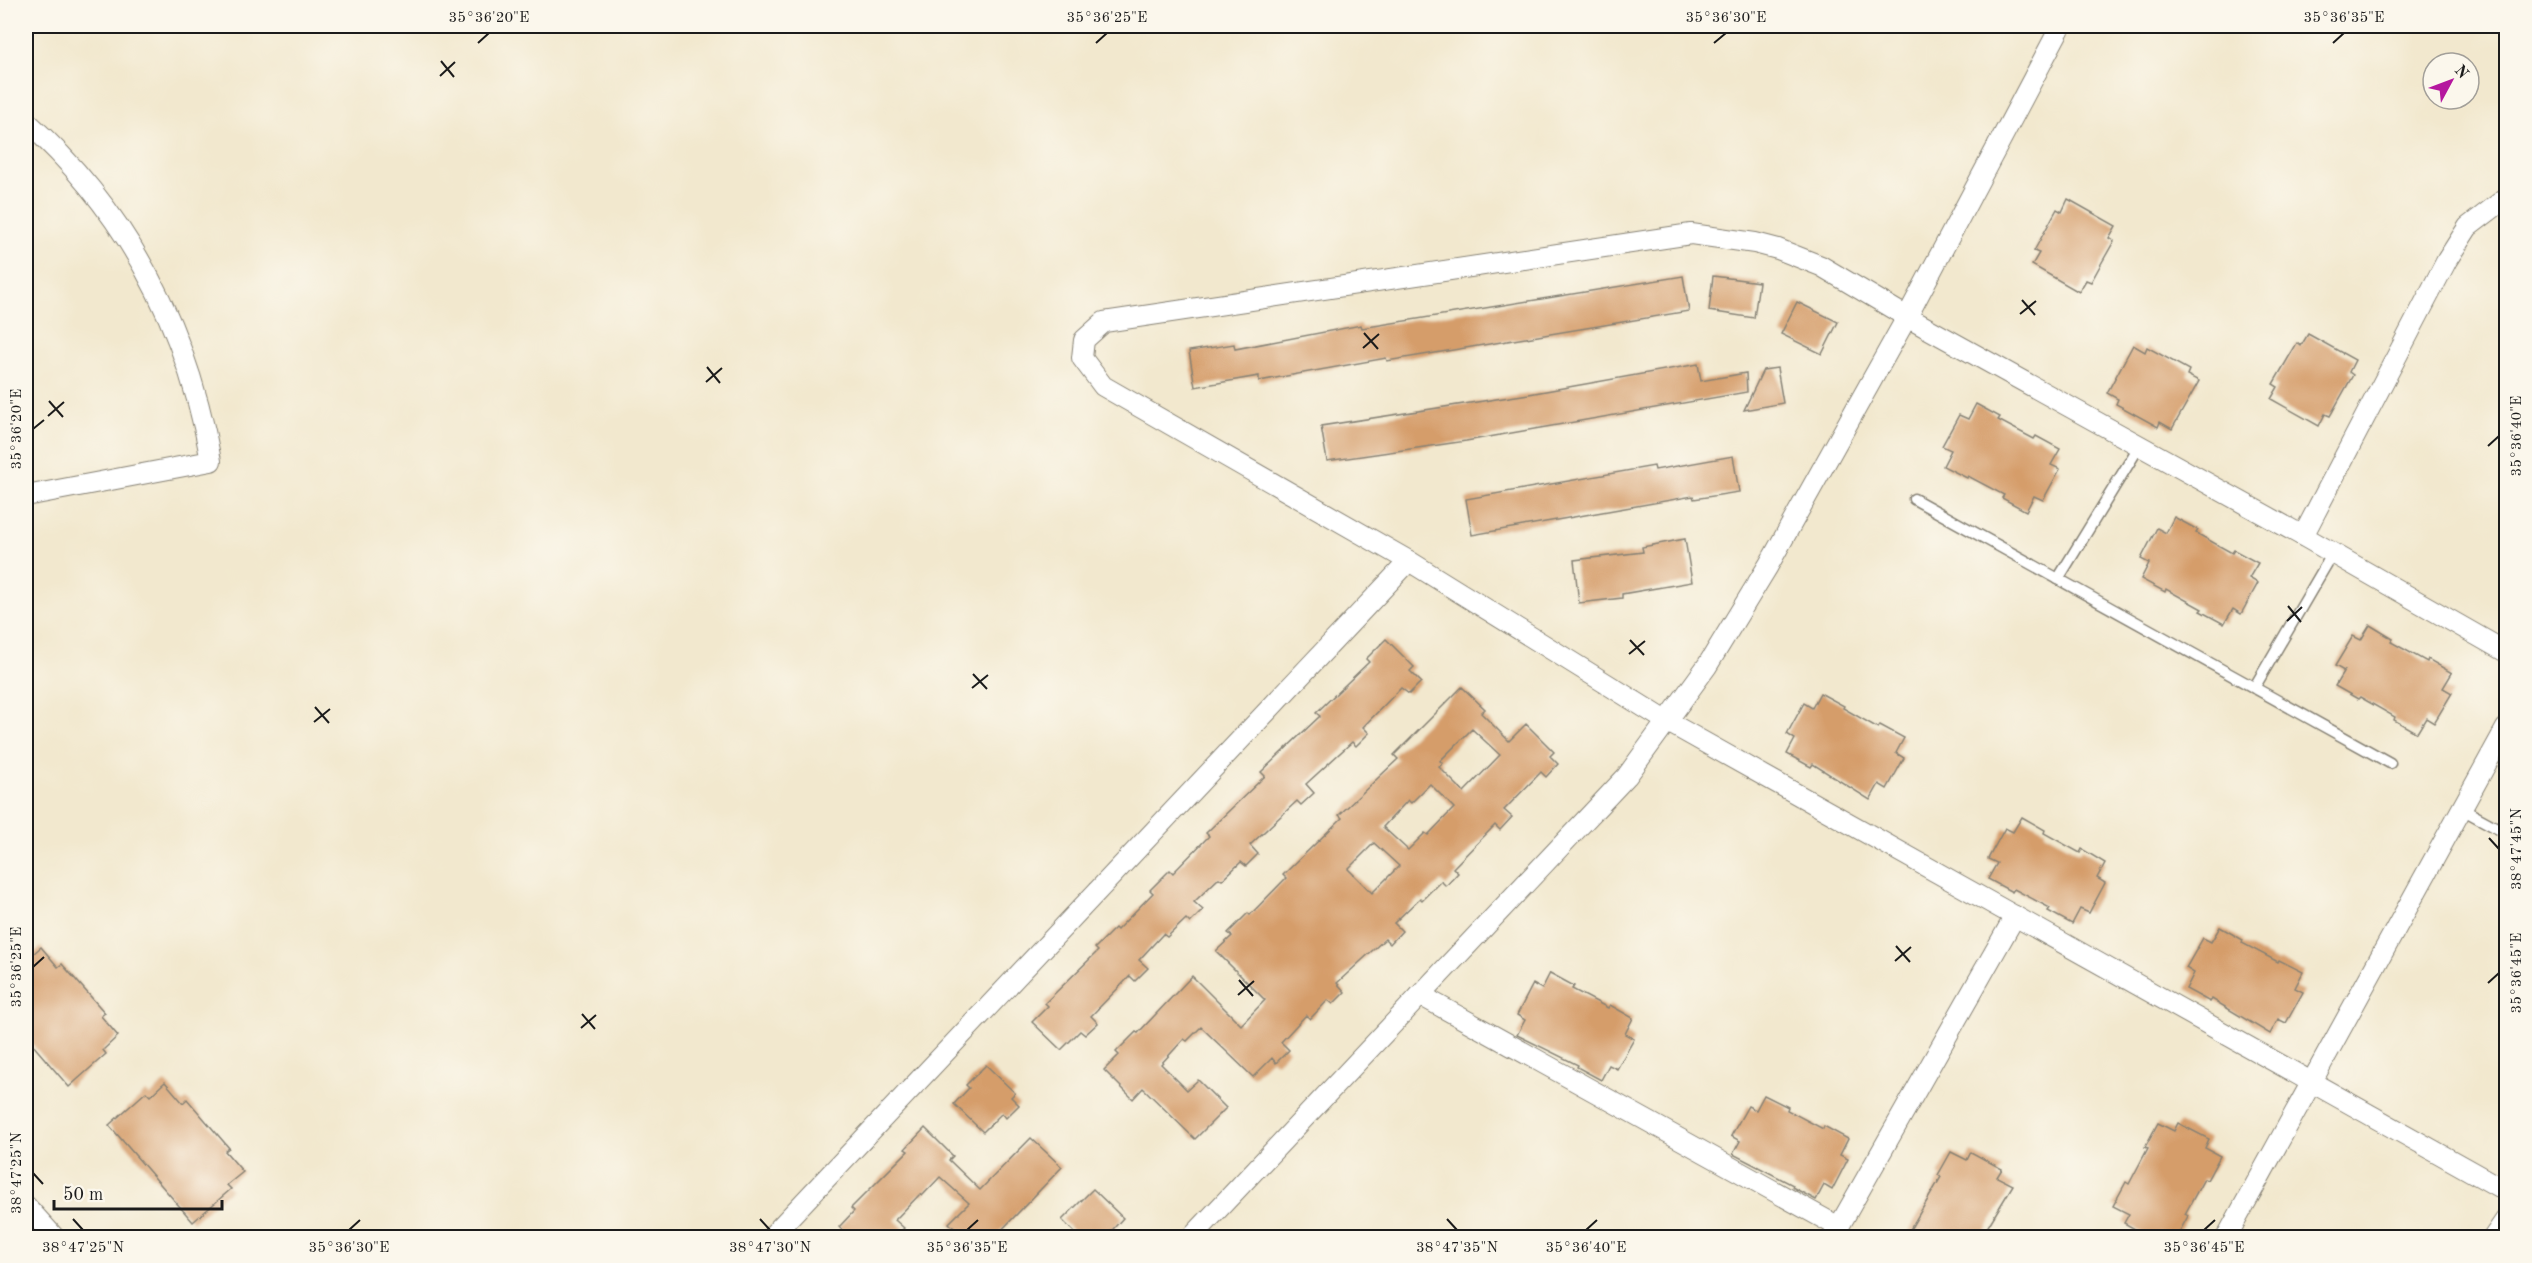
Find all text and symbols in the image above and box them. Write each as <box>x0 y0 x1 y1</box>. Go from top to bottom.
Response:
text: 35°36'20"E <box>449 11 529 26</box>
text: 35°36'25"E <box>1067 11 1147 26</box>
text: 35°36'30"E <box>1686 11 1766 26</box>
text: 35°36'35"E <box>2304 11 2384 26</box>
north arrow <box>2421 51 2481 111</box>
text: N <box>2451 63 2471 83</box>
text: 35°36'20"E <box>10 389 25 469</box>
text: 35°36'40"E <box>2510 396 2525 476</box>
text: 38°47'45"N <box>2510 808 2525 890</box>
text: 35°36'25"E <box>10 927 25 1007</box>
text: 35°36'45"E <box>2510 933 2525 1013</box>
text: 38°47'25"N <box>10 1132 25 1214</box>
scale bar <box>54 1173 222 1211</box>
text: 50 m <box>63 1186 103 1204</box>
text: 38°47'25"N <box>42 1241 124 1256</box>
text: 35°36'30"E <box>309 1241 389 1256</box>
text: 38°47'30"N <box>729 1241 811 1256</box>
text: 35°36'35"E <box>927 1241 1007 1256</box>
text: 38°47'35"N <box>1416 1241 1498 1256</box>
text: 35°36'40"E <box>1546 1241 1626 1256</box>
text: 35°36'45"E <box>2164 1241 2244 1256</box>

